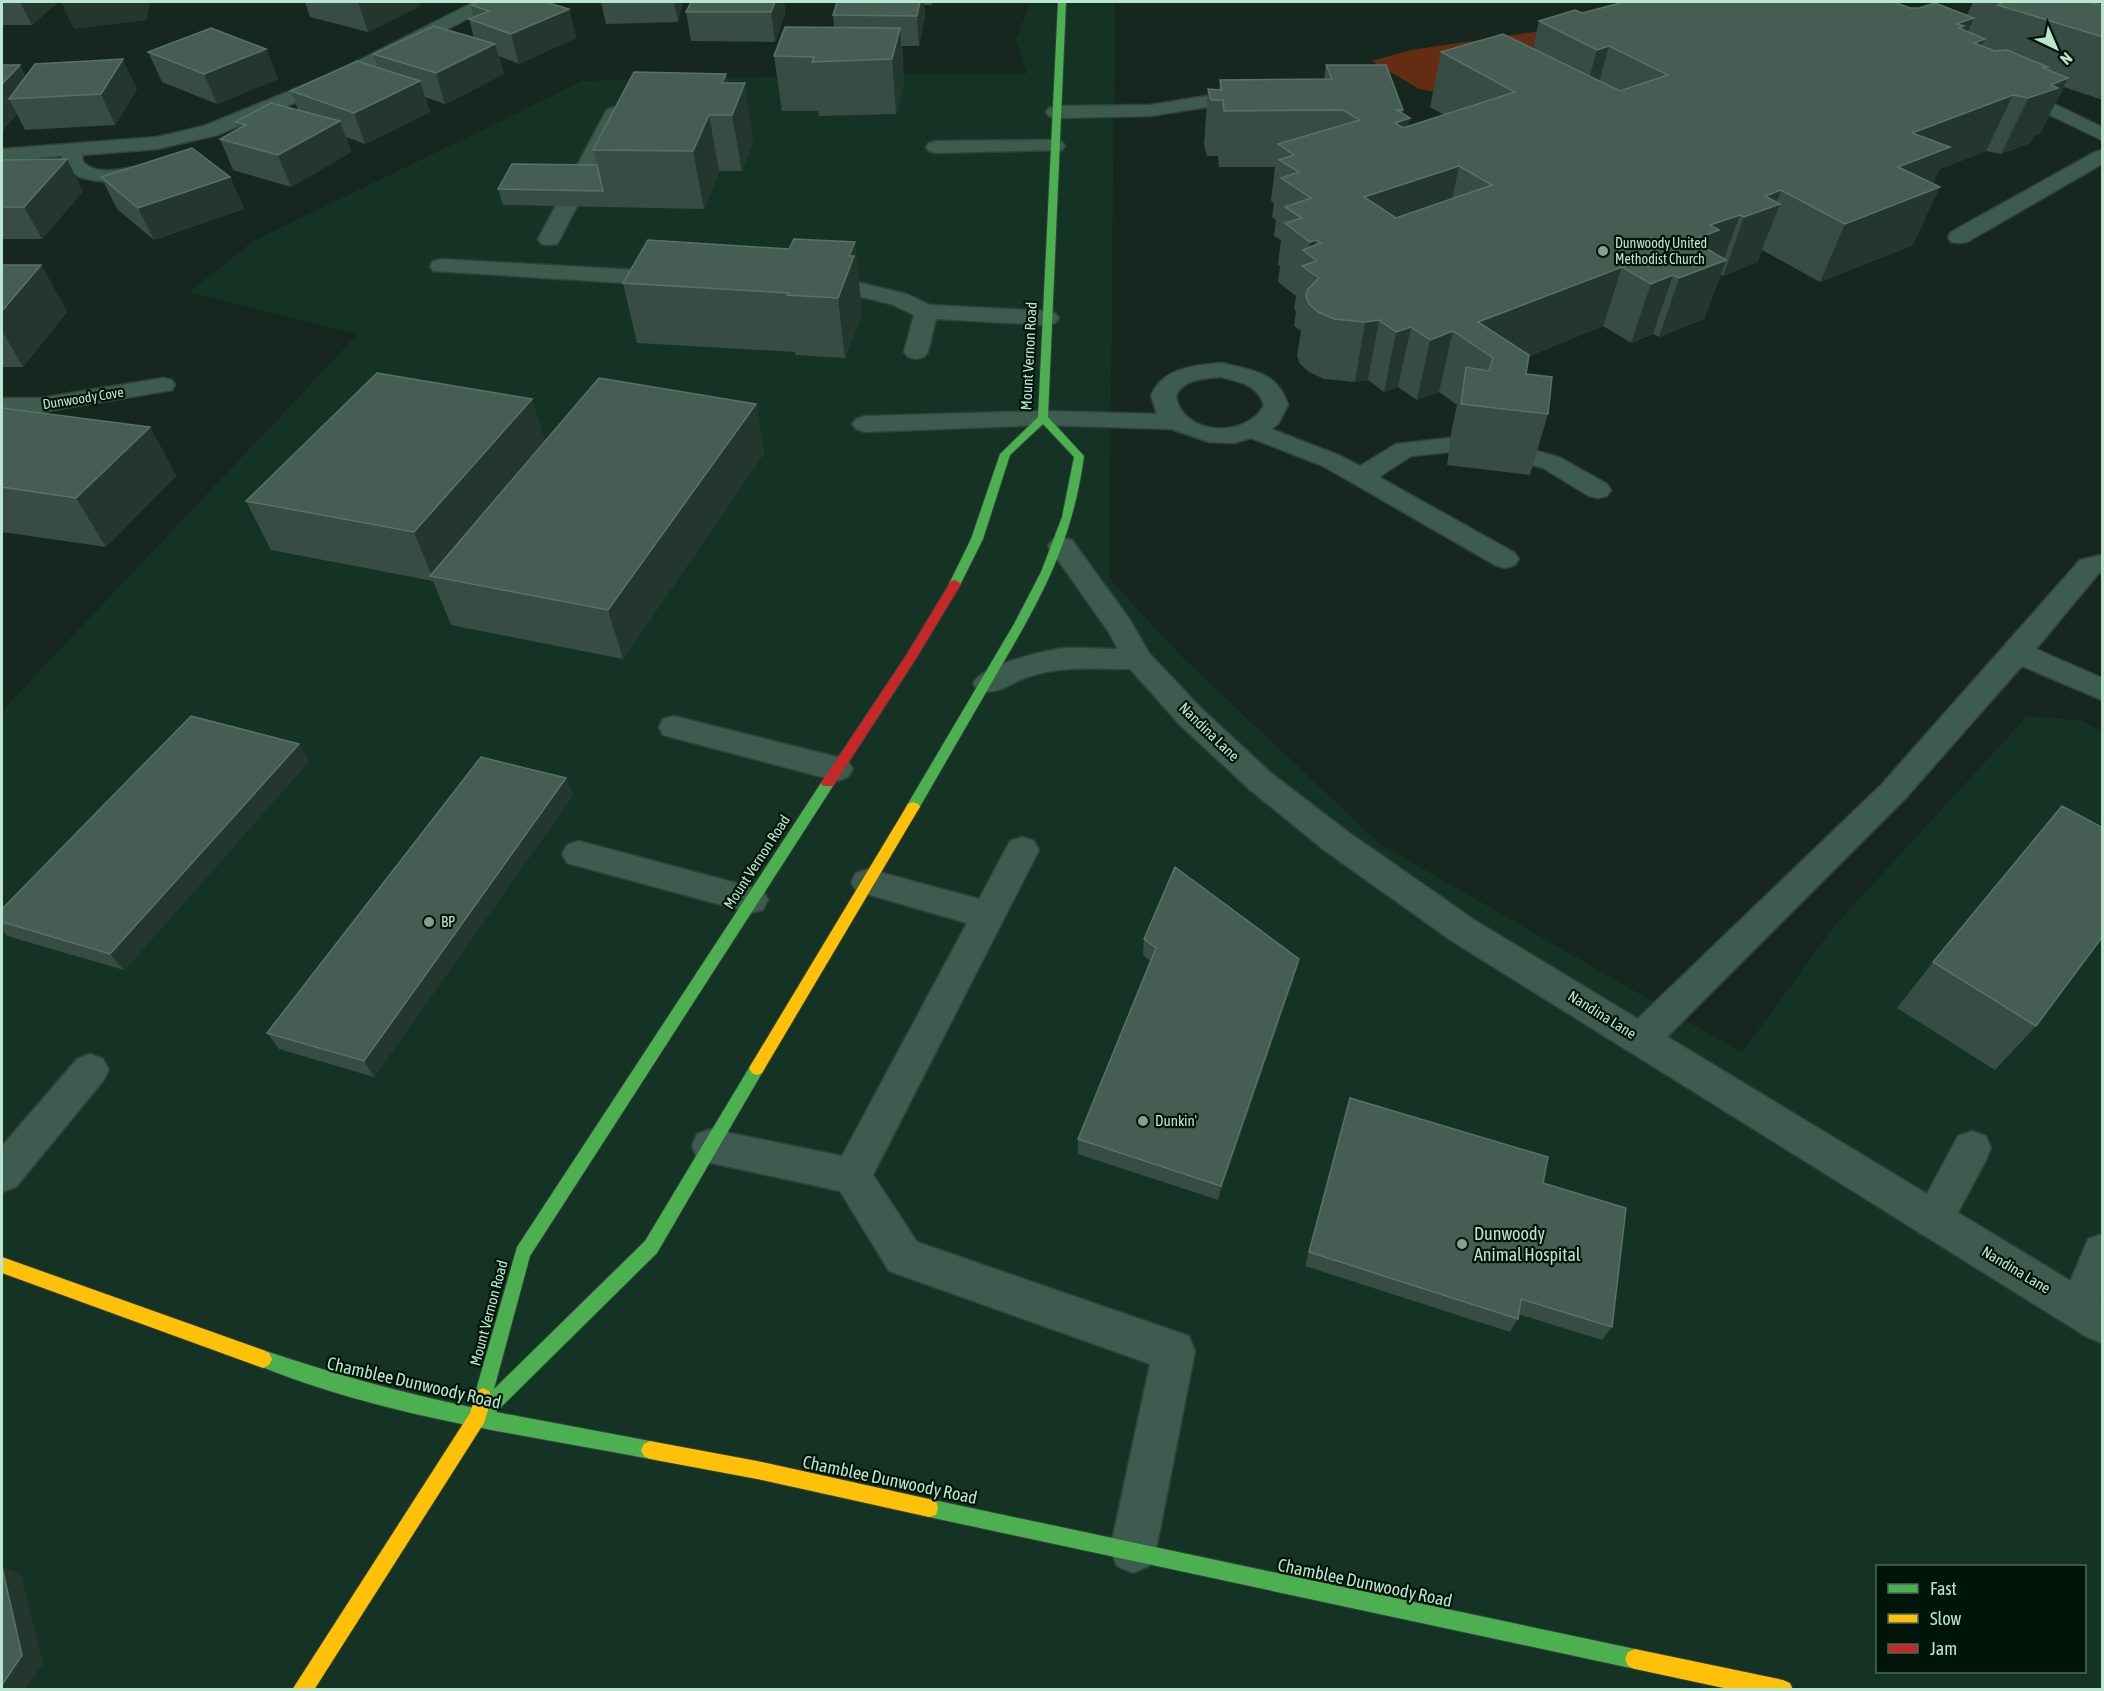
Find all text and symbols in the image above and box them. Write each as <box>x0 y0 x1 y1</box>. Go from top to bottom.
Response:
north arrow <box>2026 18 2086 78</box>
text: N <box>2057 49 2076 69</box>
place label: Dunwoody United Methodist Church <box>1615 235 1707 267</box>
marker: Dunwoody United Methodist Church <box>1596 244 1610 258</box>
street label: Mount Vernon Road <box>1017 301 1040 411</box>
street label: Dunwoody Cove <box>41 384 125 412</box>
street label: Nandina Lane <box>1176 699 1243 765</box>
street label: Mount Vernon Road <box>720 812 793 912</box>
place label: BP <box>441 913 455 930</box>
marker: BP <box>422 915 436 929</box>
street label: Nandina Lane <box>1565 987 1640 1042</box>
place label: Dunkin' <box>1155 1112 1197 1129</box>
marker: Dunkin' <box>1136 1114 1150 1128</box>
place label: Dunwoody Animal Hospital <box>1474 1223 1581 1265</box>
marker: Dunwoody Animal Hospital <box>1455 1237 1469 1251</box>
street label: Nandina Lane <box>1979 1242 2054 1297</box>
street label: Mount Vernon Road <box>466 1258 511 1367</box>
street label: Chamblee Dunwoody Road <box>325 1352 503 1413</box>
street label: Chamblee Dunwoody Road <box>801 1451 979 1508</box>
street label: Chamblee Dunwoody Road <box>1276 1554 1454 1611</box>
legend <box>1876 1565 2086 1673</box>
text: Fast <box>1930 1578 1957 1599</box>
text: Slow <box>1930 1608 1961 1629</box>
text: Jam <box>1930 1638 1957 1659</box>

